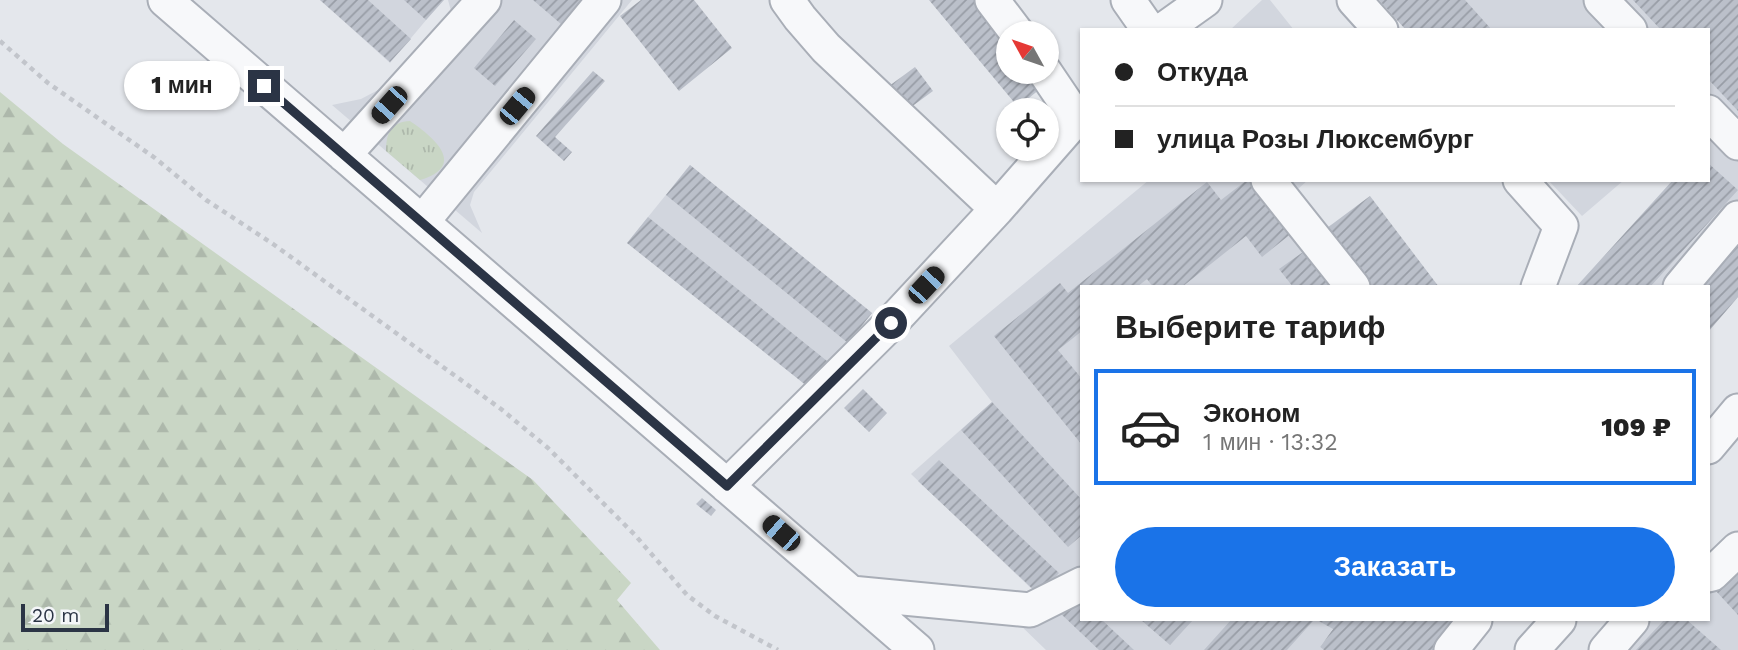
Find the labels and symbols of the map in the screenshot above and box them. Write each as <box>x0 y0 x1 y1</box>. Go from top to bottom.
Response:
north arrow <box>996 21 1059 84</box>
callout: 1 мин <box>124 62 240 110</box>
route end <box>248 70 280 102</box>
car <box>368 82 411 128</box>
car <box>496 83 539 129</box>
car <box>904 262 949 308</box>
route start <box>875 307 907 339</box>
car <box>759 511 804 555</box>
scale bar <box>21 601 108 633</box>

